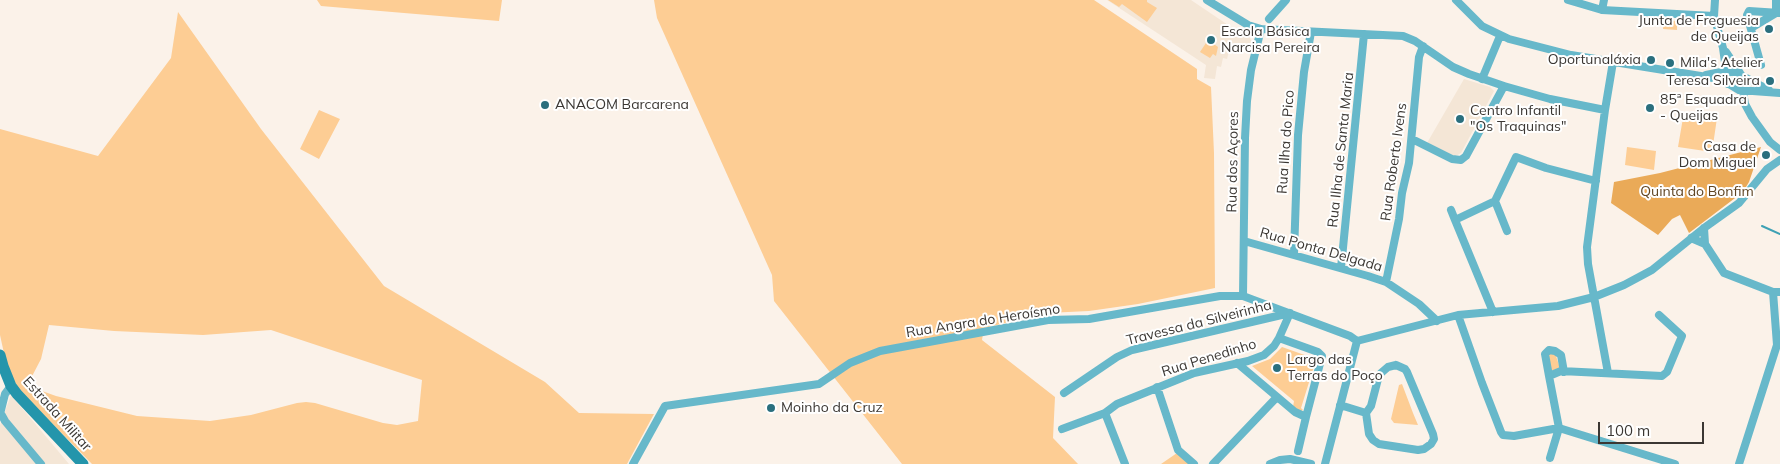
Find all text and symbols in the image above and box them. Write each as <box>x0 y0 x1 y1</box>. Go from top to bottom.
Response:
place label: Junta de Freguesia de Queijas <box>1638 13 1759 46</box>
marker: Junta de Freguesia de Queijas <box>1763 23 1775 35</box>
place label: Escola Básica Narcisa Pereira <box>1221 24 1320 56</box>
marker: Escola Básica Narcisa Pereira <box>1205 34 1217 46</box>
place label: Oportunaláxia <box>1548 52 1641 68</box>
marker: Oportunaláxia <box>1645 54 1657 66</box>
place label: Mila's Atelier <box>1680 55 1763 71</box>
marker: Mila's Atelier <box>1664 57 1676 69</box>
street label: Rua Ilha de Santa Maria <box>1324 71 1358 229</box>
place label: Teresa Silveira <box>1666 73 1760 89</box>
marker: Teresa Silveira <box>1764 75 1776 87</box>
street label: Rua Ilha do Pico <box>1274 89 1298 195</box>
place label: 85ª Esquadra - Queijas <box>1660 92 1747 124</box>
place label: ANACOM Barcarena <box>555 97 689 113</box>
marker: ANACOM Barcarena <box>539 99 551 111</box>
street label: Rua Roberto Ivens <box>1377 102 1411 222</box>
marker: 85ª Esquadra - Queijas <box>1644 102 1656 114</box>
place label: Centro Infantil "Os Traquinas" <box>1470 103 1567 136</box>
street label: Rua dos Açores <box>1224 111 1242 213</box>
marker: Centro Infantil "Os Traquinas" <box>1454 113 1466 125</box>
place label: Casa de Dom Miguel <box>1679 139 1756 172</box>
marker: Casa de Dom Miguel <box>1760 149 1772 161</box>
park label: Quinta do Bonfim <box>1640 184 1754 200</box>
street label: Rua Ponta Delgada <box>1258 224 1384 276</box>
street label: Travessa da Silveirinha <box>1125 297 1273 349</box>
street label: Rua Angra do Heroísmo <box>905 301 1061 341</box>
street label: Rua Penedinho <box>1160 336 1258 380</box>
place label: Largo das Terras do Poço <box>1287 352 1383 384</box>
marker: Largo das Terras do Poço <box>1271 362 1283 374</box>
street label: Estrada Militar <box>19 373 95 455</box>
place label: Moinho da Cruz <box>781 400 883 416</box>
marker: Moinho da Cruz <box>765 402 777 414</box>
scale bar <box>1600 412 1706 444</box>
text: 100 m <box>1606 421 1650 440</box>

